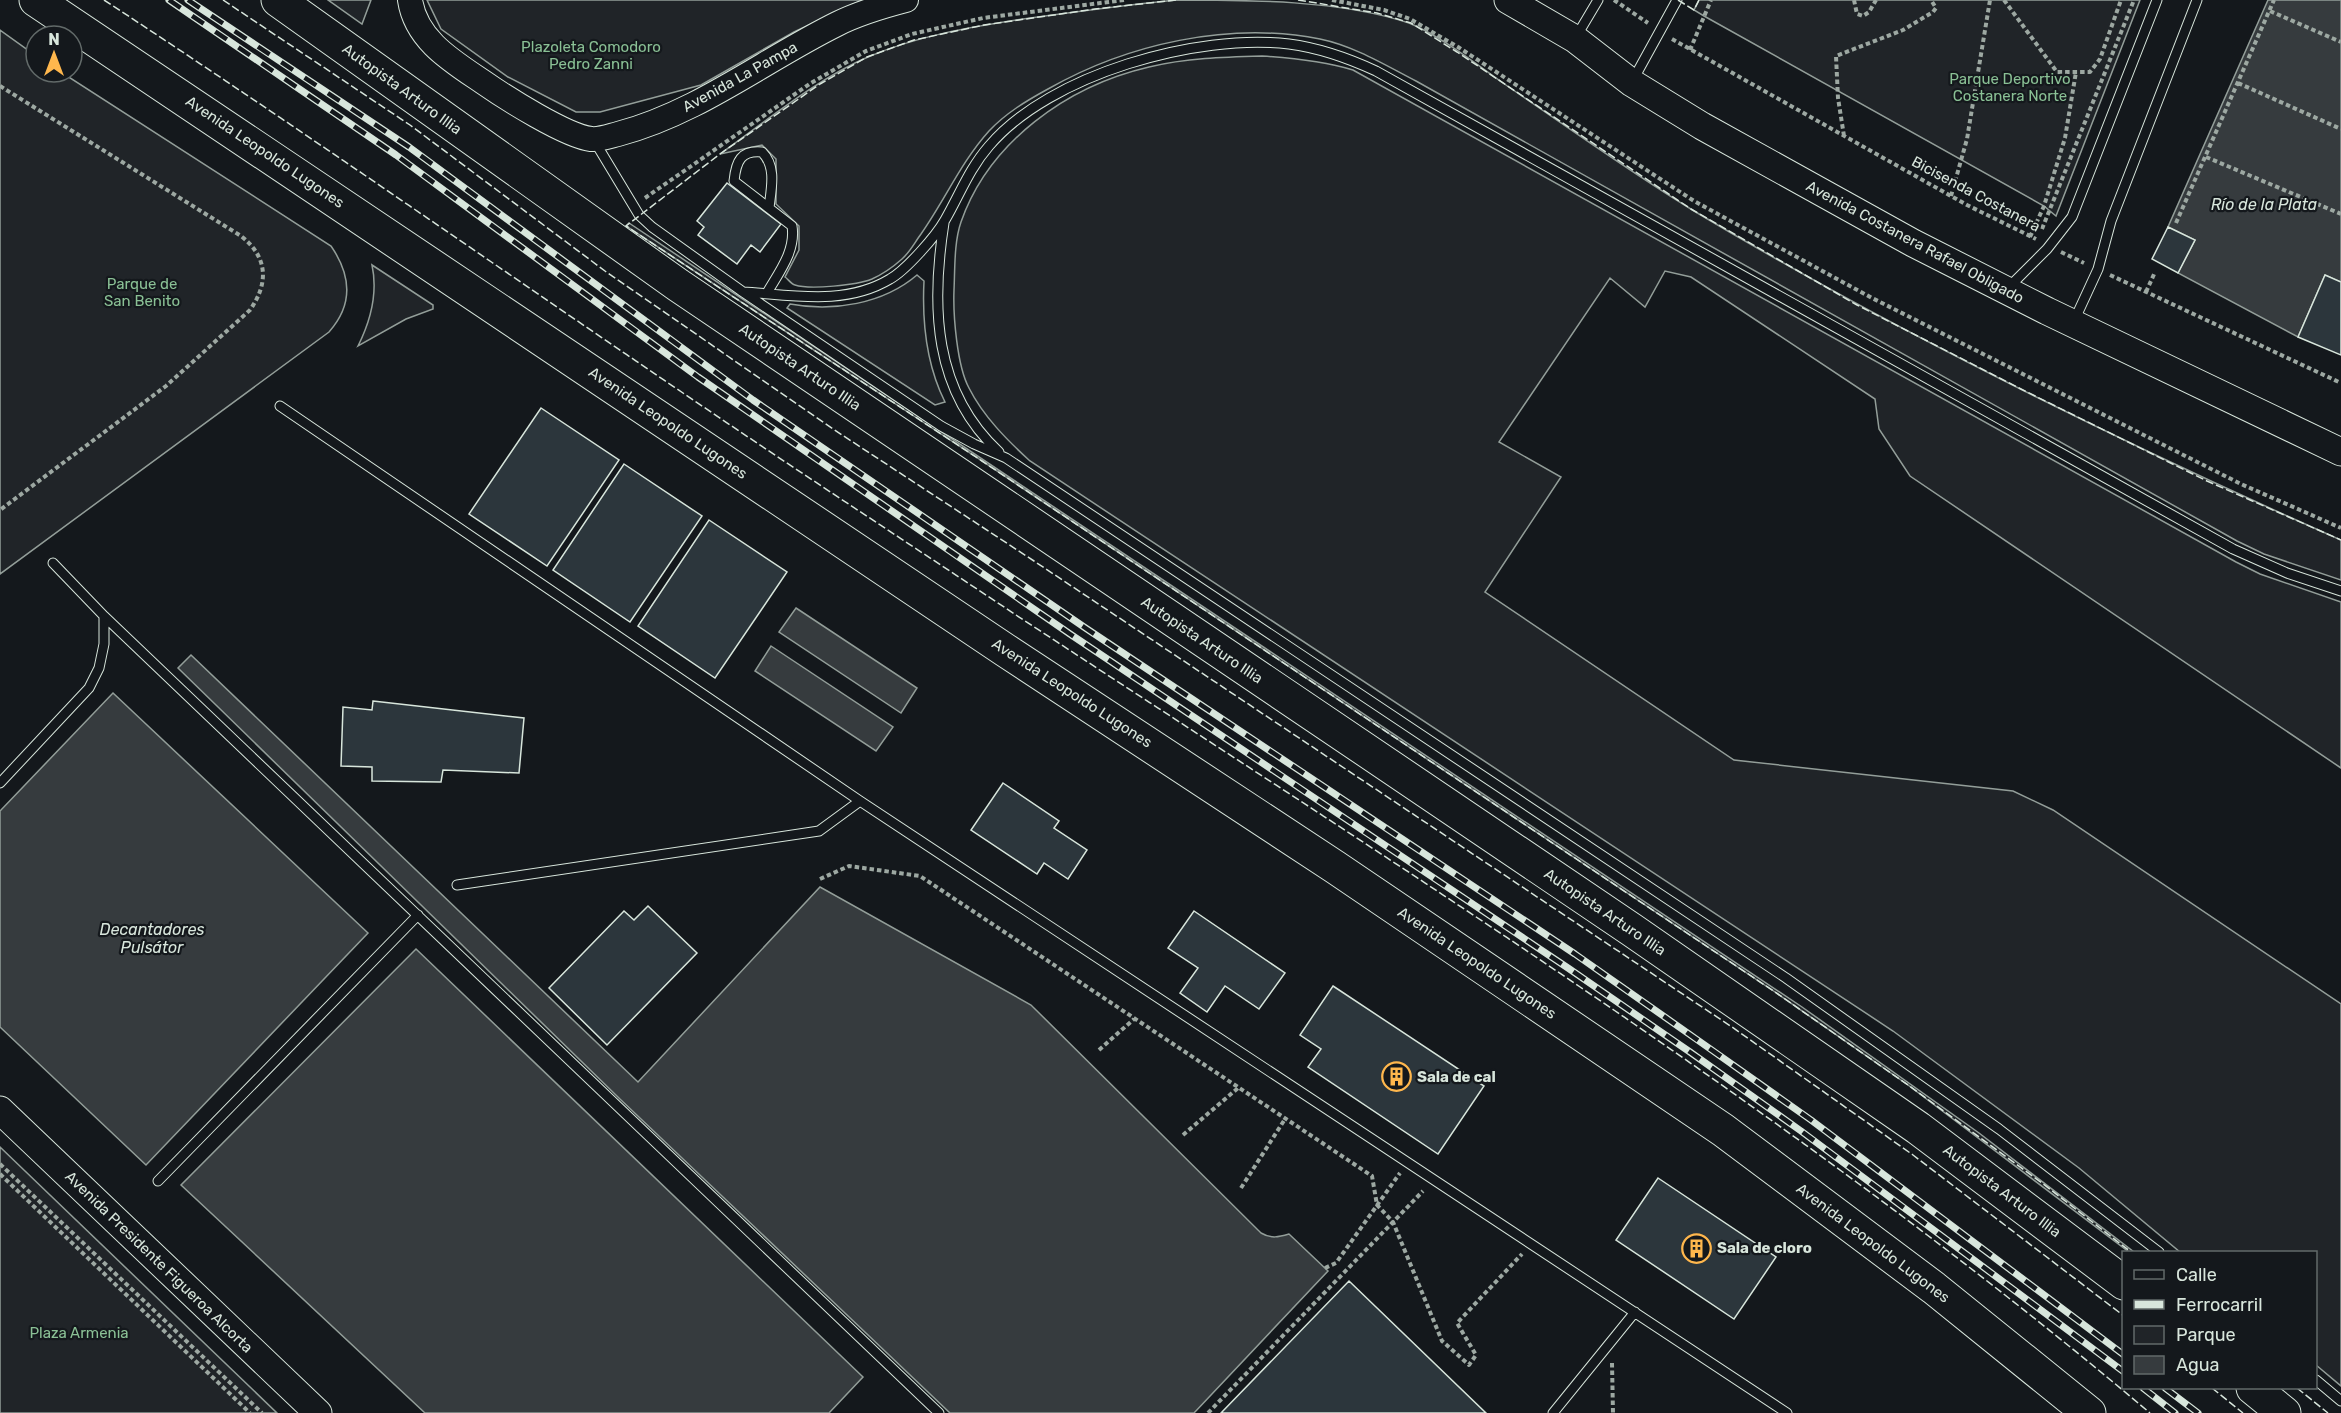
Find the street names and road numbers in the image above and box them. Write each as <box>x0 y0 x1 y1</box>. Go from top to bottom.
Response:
street label: Avenida La Pampa <box>680 38 800 116</box>
street label: Autopista Arturo Illia <box>339 40 465 138</box>
street label: Avenida Leopoldo Lugones <box>182 92 348 212</box>
street label: Bicisenda Costanera <box>1909 152 2043 236</box>
street label: Avenida Costanera Rafael Obligado <box>1803 177 2027 307</box>
street label: Autopista Arturo Illia <box>736 320 864 414</box>
street label: Avenida Leopoldo Lugones <box>585 363 751 483</box>
street label: Autopista Arturo Illia <box>1138 593 1266 687</box>
street label: Avenida Leopoldo Lugones <box>989 634 1156 752</box>
street label: Autopista Arturo Illia <box>1541 865 1669 959</box>
street label: Avenida Leopoldo Lugones <box>1394 903 1560 1023</box>
street label: Autopista Arturo Illia <box>1940 1141 2064 1241</box>
street label: Avenida Presidente Figueroa Alcorta <box>62 1167 256 1357</box>
street label: Avenida Leopoldo Lugones <box>1793 1179 1953 1307</box>

